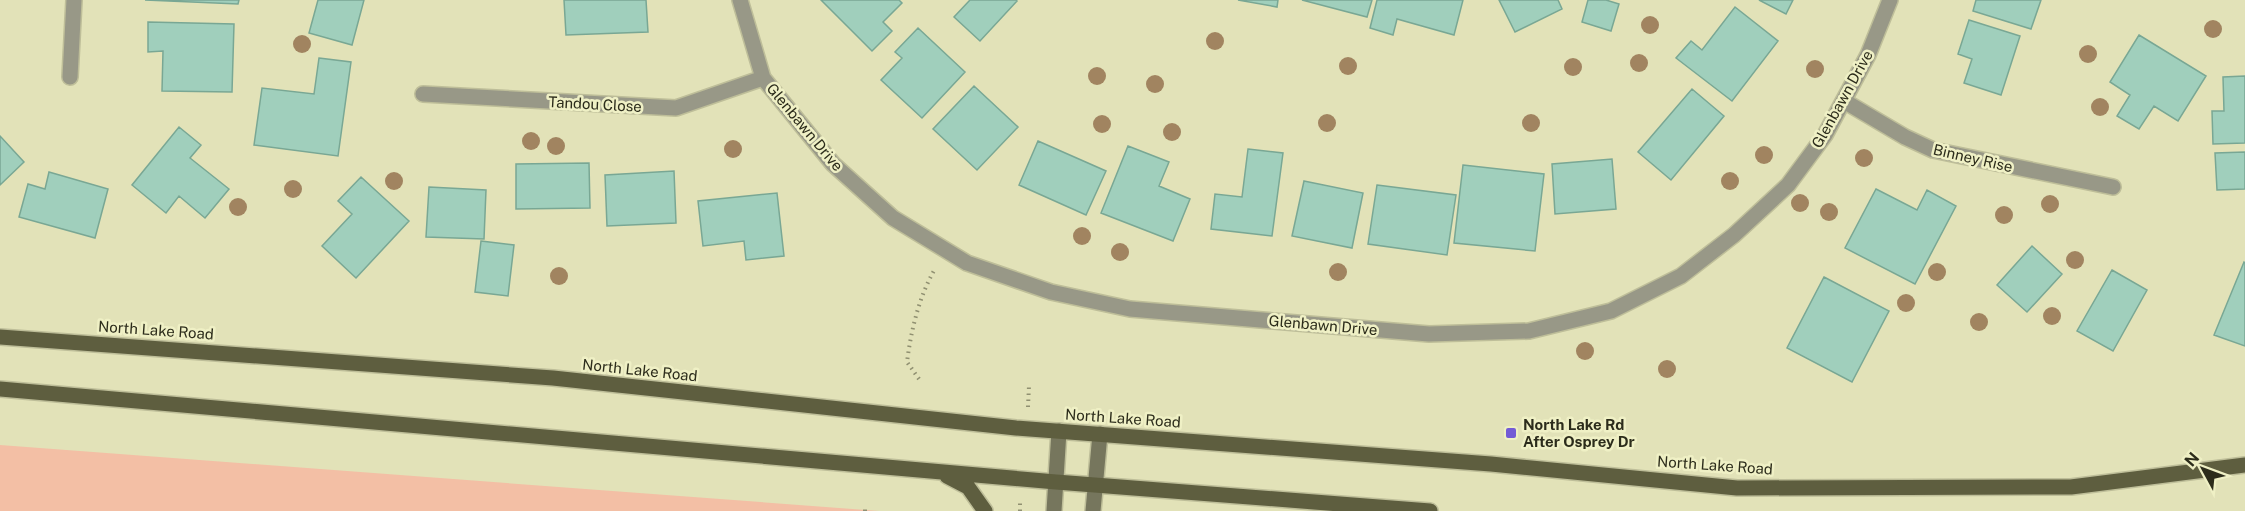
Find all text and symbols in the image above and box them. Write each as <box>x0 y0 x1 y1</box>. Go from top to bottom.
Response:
street label: Glenbawn Drive <box>1808 47 1876 151</box>
street label: Glenbawn Drive <box>763 80 847 174</box>
street label: Tandou Close <box>548 93 642 115</box>
street label: Binney Rise <box>1932 141 2014 175</box>
street label: Glenbawn Drive <box>1268 312 1378 338</box>
street label: North Lake Road <box>98 317 214 343</box>
street label: North Lake Road <box>582 355 698 385</box>
street label: North Lake Road <box>1065 405 1181 431</box>
place label: North Lake Rd After Osprey Dr <box>1523 416 1635 450</box>
marker: North Lake Rd After Osprey Dr <box>1504 426 1518 440</box>
north arrow <box>2173 439 2233 499</box>
text: N <box>2181 449 2203 470</box>
street label: North Lake Road <box>1657 452 1773 478</box>

